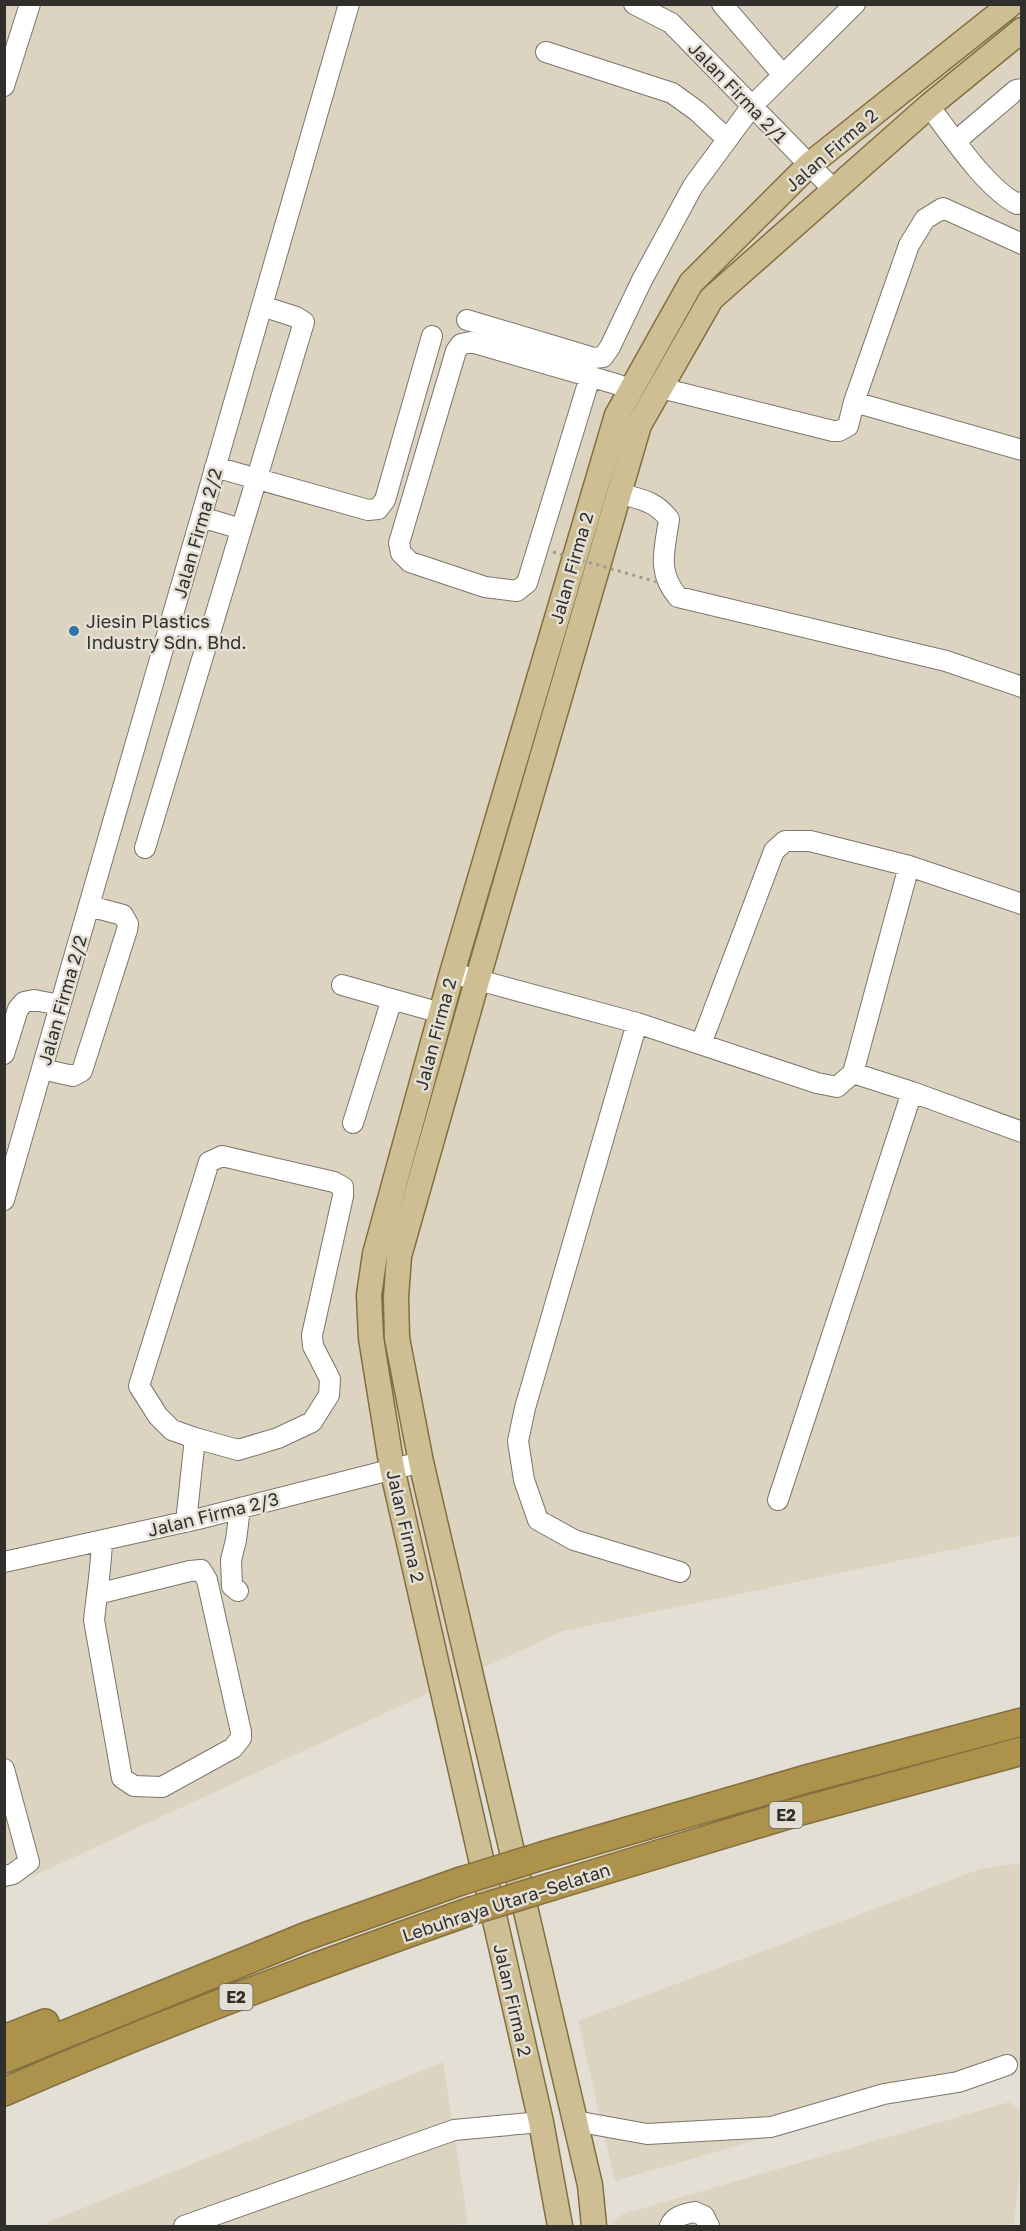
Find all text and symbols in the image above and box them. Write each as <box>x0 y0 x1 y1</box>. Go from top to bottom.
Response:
street label: Jalan Firma 2/1 <box>684 37 792 148</box>
street label: Jalan Firma 2 <box>780 104 882 196</box>
street label: Jalan Firma 2/2 <box>168 465 226 601</box>
street label: Jalan Firma 2 <box>545 510 597 626</box>
place label: Jiesin Plastics Industry Sdn. Bhd. <box>86 610 247 653</box>
marker: Jiesin Plastics Industry Sdn. Bhd. <box>67 624 81 638</box>
street label: Jalan Firma 2/2 <box>33 932 91 1068</box>
street label: Jalan Firma 2 <box>409 975 461 1093</box>
street label: Jalan Firma 2 <box>382 1467 430 1585</box>
street label: Jalan Firma 2/3 <box>145 1487 281 1541</box>
road number: E2 <box>770 1802 802 1828</box>
street label: Lebuhraya Utara–Selatan <box>399 1858 613 1946</box>
street label: Jalan Firma 2 <box>489 1941 537 2059</box>
road number: E2 <box>220 1984 252 2010</box>

